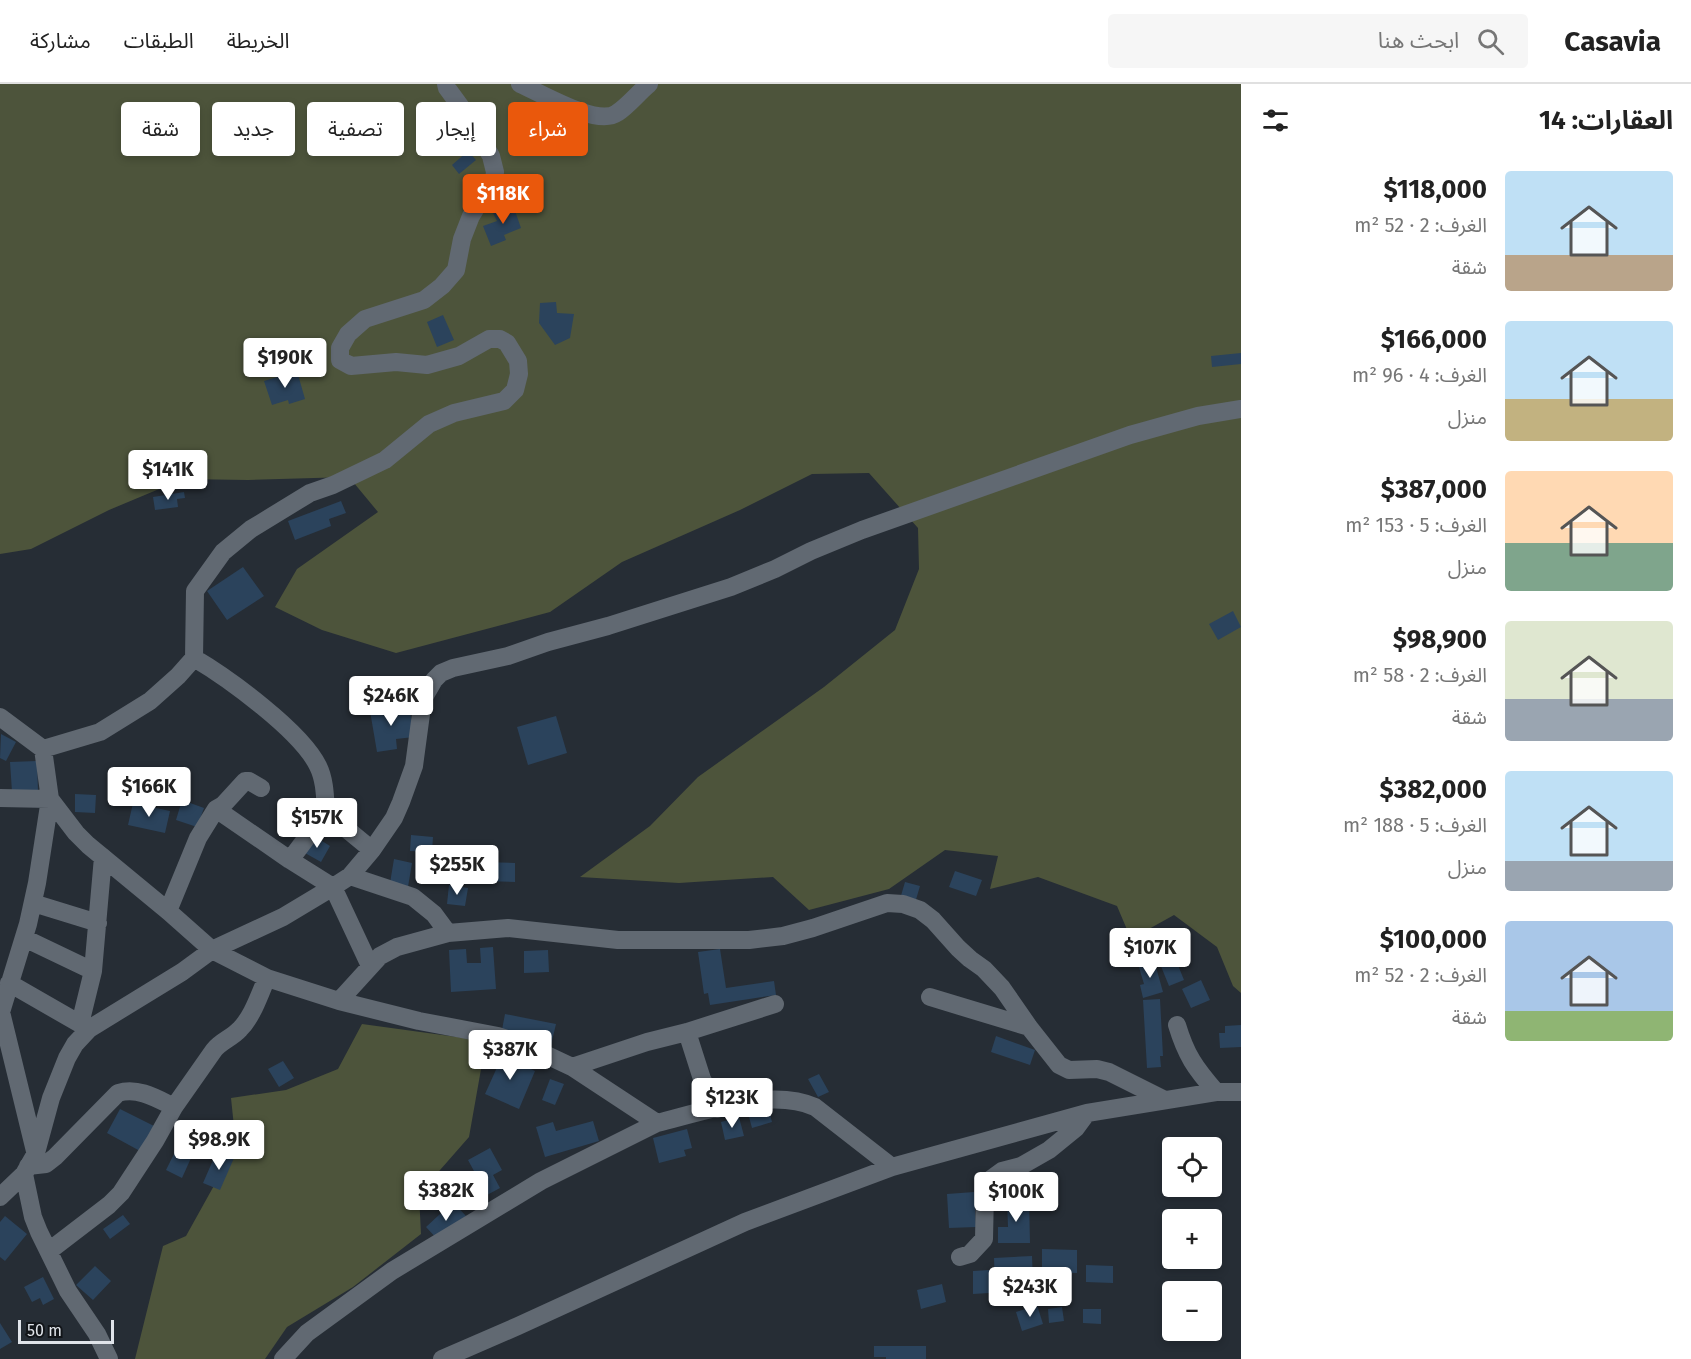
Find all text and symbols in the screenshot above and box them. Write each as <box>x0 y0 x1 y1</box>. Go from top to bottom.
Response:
search box <box>1108 14 1528 68</box>
icon: search <box>1474 25 1507 58</box>
text: Casavia <box>1564 25 1661 58</box>
text: ابحث هنا <box>1378 27 1459 54</box>
text: مشاركة <box>30 28 91 54</box>
text: الطبقات <box>124 28 194 54</box>
text: الخريطة <box>227 28 290 54</box>
chip: شقة <box>121 102 200 156</box>
chip: جديد <box>212 102 295 156</box>
chip: تصفية <box>307 102 404 156</box>
chip: إيجار <box>416 102 496 156</box>
chip: شراء <box>508 102 588 156</box>
icon: filters <box>1259 104 1292 137</box>
text: العقارات: 14 <box>1539 105 1673 136</box>
pin: $118K <box>461 174 545 225</box>
text: $118,000 <box>1383 174 1487 205</box>
text: $118K <box>477 181 529 205</box>
icon: home <box>1553 195 1625 267</box>
text: الغرف: 2 · 52 m² <box>1354 213 1487 237</box>
text: شقة <box>1452 255 1487 279</box>
text: $166,000 <box>1381 324 1487 355</box>
pin: $190K <box>243 338 327 389</box>
text: $190K <box>257 345 313 369</box>
icon: home <box>1553 345 1625 417</box>
text: الغرف: 4 · 96 m² <box>1352 363 1487 387</box>
text: منزل <box>1448 405 1487 429</box>
pin: $141K <box>126 450 210 501</box>
text: $141K <box>142 457 194 481</box>
text: $387,000 <box>1381 474 1487 505</box>
icon: home <box>1553 495 1625 567</box>
text: الغرف: 5 · 153 m² <box>1345 513 1487 537</box>
text: منزل <box>1448 555 1487 579</box>
text: $98,900 <box>1393 624 1487 655</box>
icon: home <box>1553 645 1625 717</box>
text: الغرف: 2 · 58 m² <box>1353 663 1487 687</box>
pin: $246K <box>349 676 433 727</box>
text: $246K <box>363 683 419 707</box>
text: شقة <box>1452 705 1487 729</box>
pin: $166K <box>107 767 191 818</box>
text: $166K <box>122 774 176 798</box>
text: $382,000 <box>1379 774 1487 805</box>
icon: home <box>1553 795 1625 867</box>
pin: $157K <box>275 798 359 849</box>
text: $157K <box>291 805 343 829</box>
text: الغرف: 5 · 188 m² <box>1343 813 1487 837</box>
pin: $255K <box>415 845 499 896</box>
text: $255K <box>429 852 485 876</box>
text: منزل <box>1448 855 1487 879</box>
text: $100,000 <box>1380 924 1487 955</box>
pin: $107K <box>1108 928 1192 979</box>
text: $107K <box>1124 935 1176 959</box>
icon: home <box>1553 945 1625 1017</box>
text: الغرف: 2 · 52 m² <box>1354 963 1487 987</box>
text: شقة <box>1452 1005 1487 1029</box>
pin: $387K <box>468 1030 552 1081</box>
text: $387K <box>483 1037 537 1061</box>
pin: $123K <box>690 1078 774 1129</box>
text: $123K <box>706 1085 758 1109</box>
pin: $98.9K <box>170 1120 268 1171</box>
text: $98.9K <box>188 1127 250 1151</box>
map controls <box>1162 1137 1222 1341</box>
button: locate <box>1162 1137 1222 1197</box>
pin: $382K <box>404 1171 488 1222</box>
pin: $100K <box>974 1172 1058 1223</box>
text: $382K <box>418 1178 474 1202</box>
text: $100K <box>988 1179 1044 1203</box>
button: + <box>1162 1209 1222 1269</box>
pin: $243K <box>988 1267 1072 1318</box>
text: $243K <box>1003 1274 1057 1298</box>
button: − <box>1162 1281 1222 1341</box>
scale bar <box>18 1317 114 1344</box>
text: 50 m <box>27 1321 62 1340</box>

